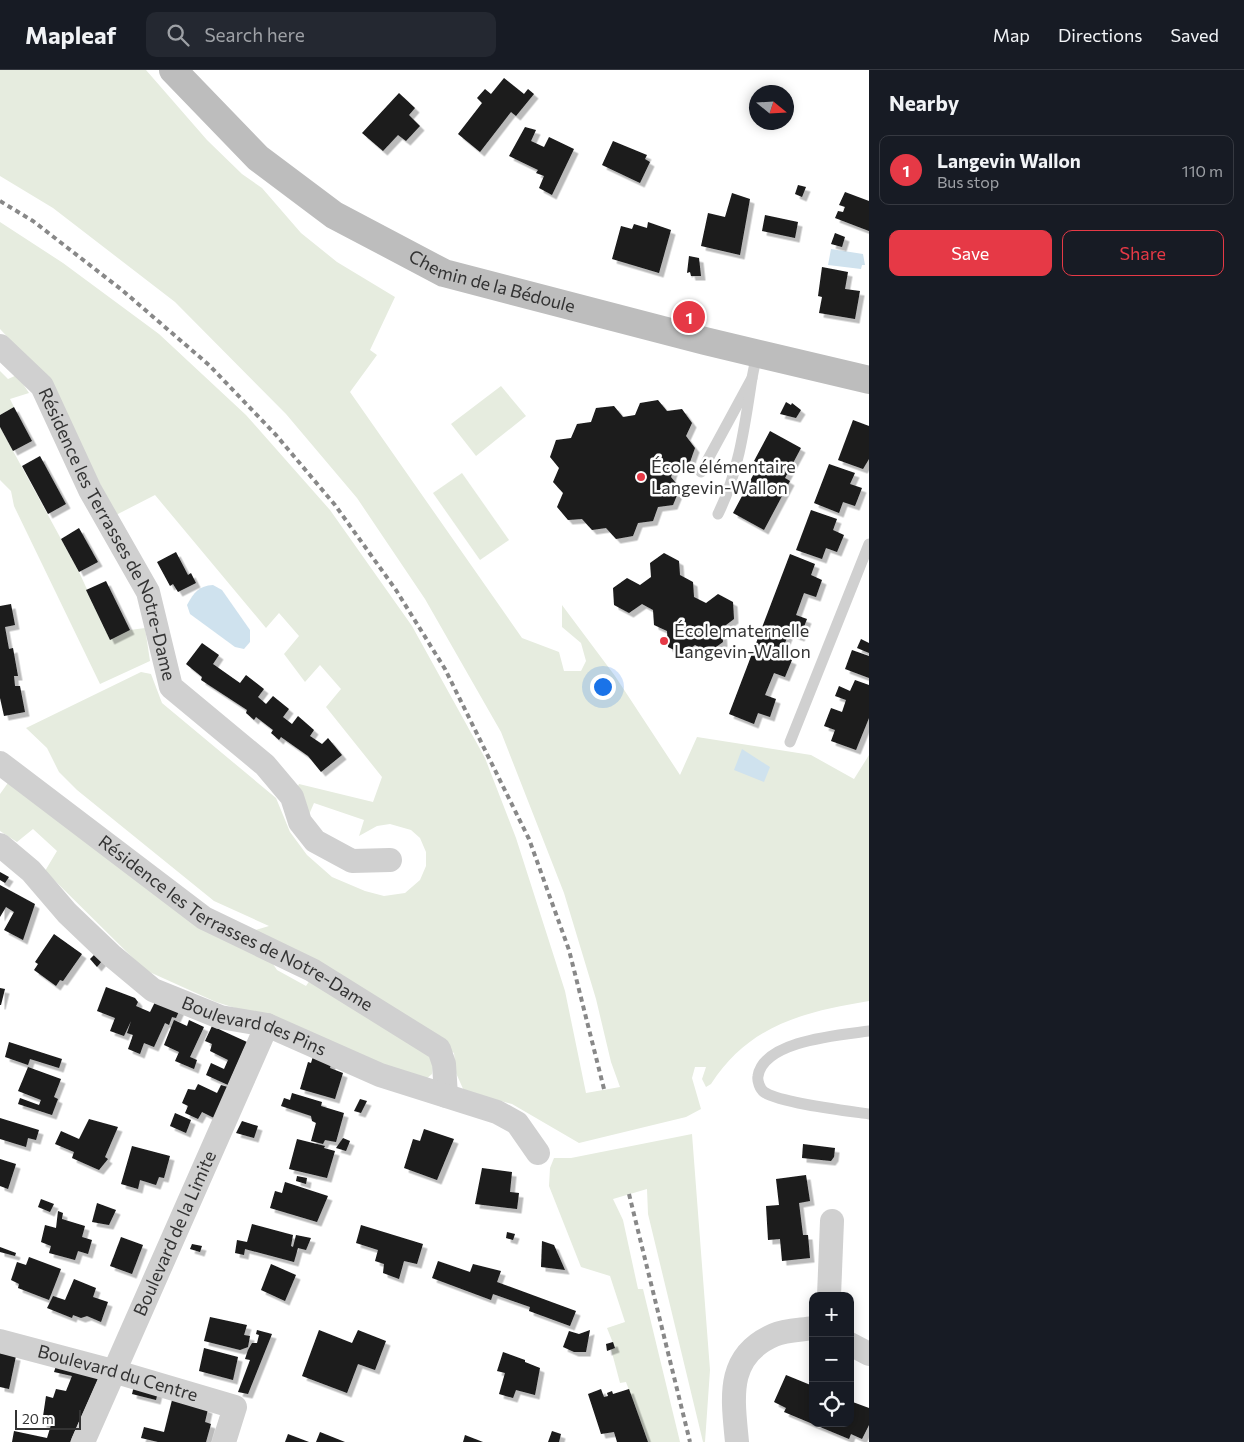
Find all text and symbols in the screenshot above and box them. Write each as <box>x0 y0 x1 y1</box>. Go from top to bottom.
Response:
search box <box>146 12 496 57</box>
text: Mapleaf <box>25 20 116 49</box>
icon: search <box>164 21 192 49</box>
text: Search here <box>204 23 305 46</box>
text: Map <box>993 24 1030 46</box>
text: Directions <box>1058 24 1142 46</box>
text: Saved <box>1170 24 1219 46</box>
north arrow <box>749 85 794 130</box>
text: Nearby <box>889 90 959 115</box>
text: Langevin Wallon <box>937 149 1081 172</box>
text: 1 <box>902 161 910 180</box>
text: 110 m <box>1182 161 1223 180</box>
text: Bus stop <box>937 172 999 191</box>
button: Save <box>889 230 1052 276</box>
button: Share <box>1062 230 1224 276</box>
street label: Chemin de la Bédoule <box>405 244 578 317</box>
pin: 1 <box>673 298 705 336</box>
street label: Résidence les Terrasses de Notre-Dame <box>34 384 181 683</box>
place label: École élémentaire Langevin-Wallon <box>651 455 796 498</box>
marker: École élémentaire Langevin-Wallon <box>635 471 647 483</box>
place label: École maternelle Langevin-Wallon <box>674 619 811 662</box>
marker: École maternelle Langevin-Wallon <box>658 635 670 647</box>
your location <box>590 674 616 700</box>
street label: Résidence les Terrasses de Notre-Dame <box>95 830 377 1015</box>
street label: Boulevard des Pins <box>179 991 330 1060</box>
street label: Boulevard de la Limite <box>128 1147 220 1319</box>
map controls <box>809 1292 854 1427</box>
button: + <box>809 1292 854 1337</box>
button: − <box>809 1337 854 1382</box>
street label: Boulevard du Centre <box>35 1339 201 1405</box>
button: locate <box>809 1382 854 1427</box>
scale bar <box>15 1407 81 1430</box>
text: 20 m <box>22 1410 54 1427</box>

